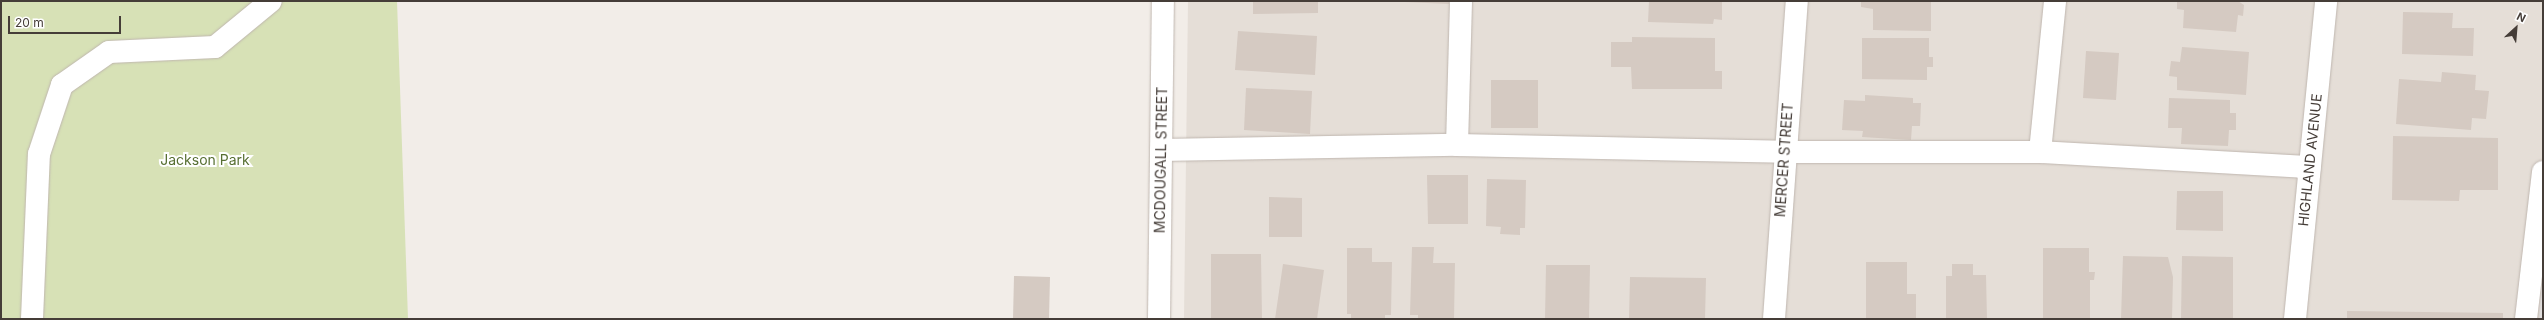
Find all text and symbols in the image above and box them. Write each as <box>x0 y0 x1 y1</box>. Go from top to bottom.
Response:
scale bar <box>10 8 123 34</box>
north arrow <box>2496 8 2536 48</box>
text: N <box>2514 9 2528 25</box>
text: 20 m <box>15 15 44 30</box>
street label: MCDOUGALL STREET <box>1151 87 1171 233</box>
street label: HIGHLAND AVENUE <box>2295 93 2325 227</box>
street label: MERCER STREET <box>1772 102 1796 218</box>
park label: Jackson Park <box>160 152 250 168</box>

